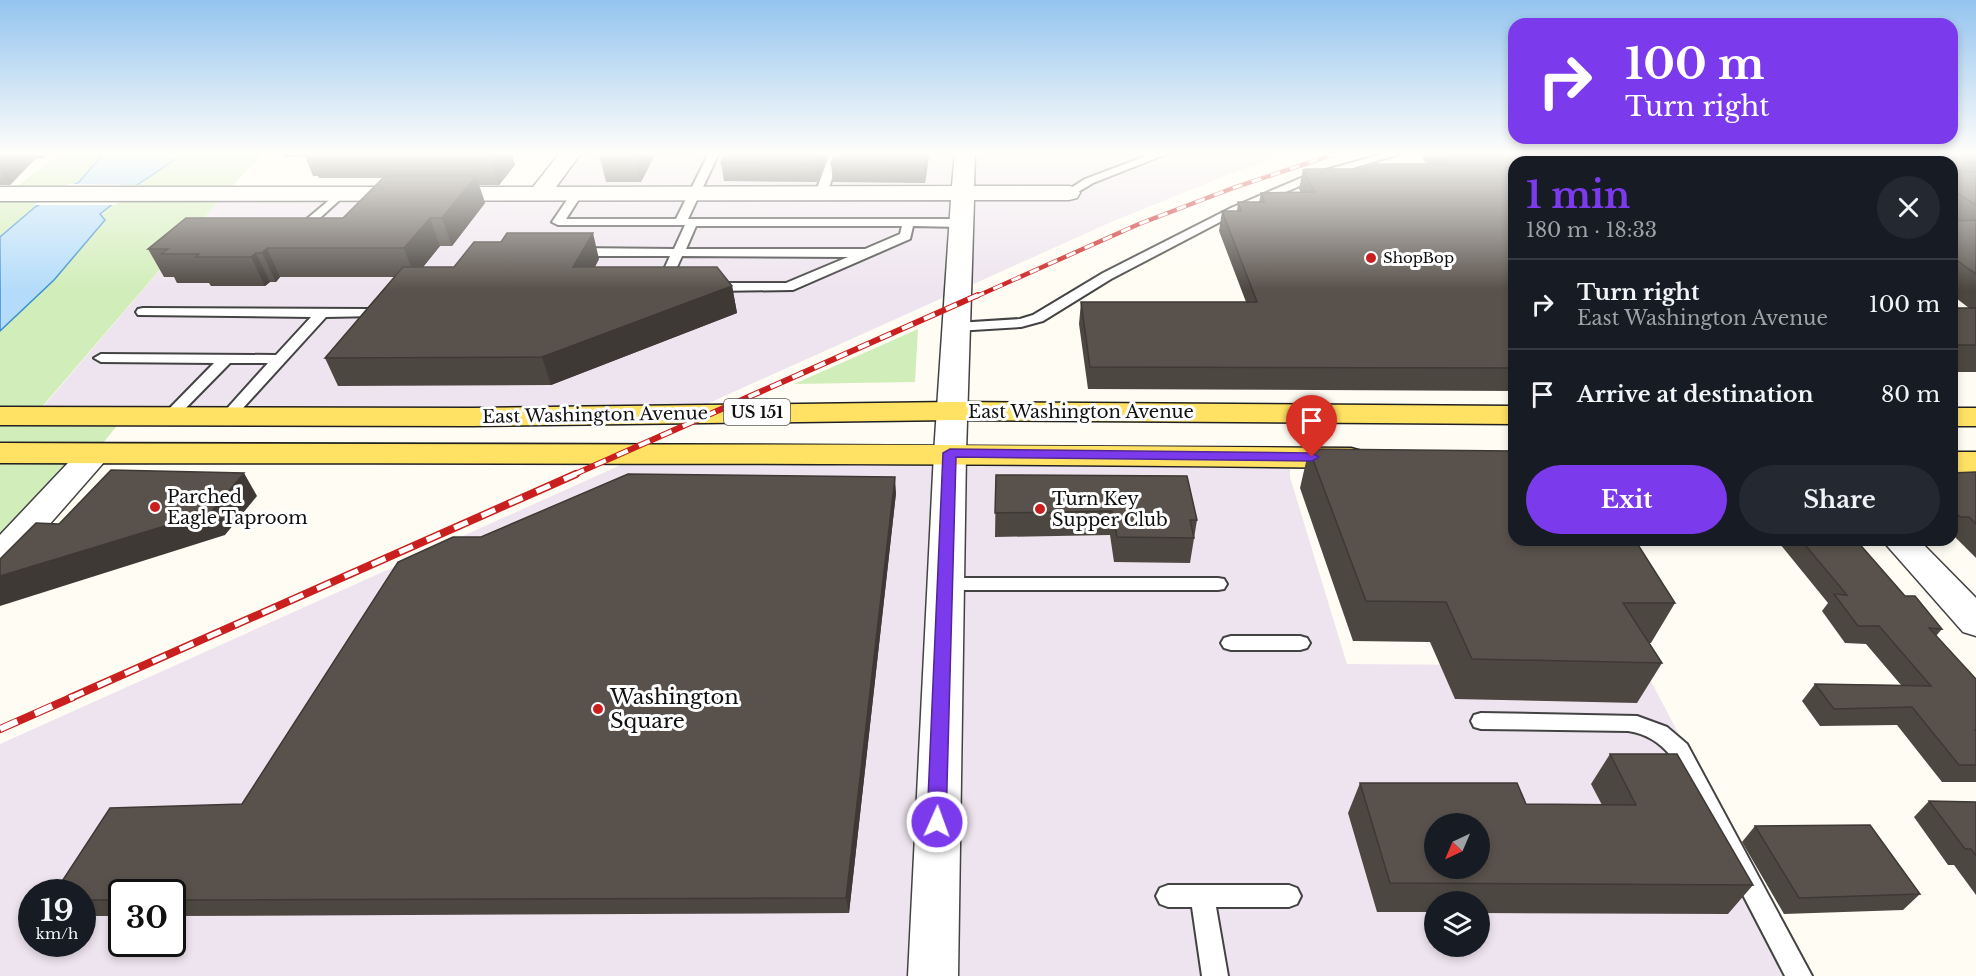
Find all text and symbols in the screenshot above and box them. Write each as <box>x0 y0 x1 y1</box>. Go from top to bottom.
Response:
text: 100 m <box>1625 38 1764 90</box>
icon: right <box>1526 42 1604 120</box>
text: Turn right <box>1625 90 1769 123</box>
text: 1 min <box>1526 173 1630 218</box>
button: close <box>1877 176 1940 239</box>
text: 180 m · 18:33 <box>1526 218 1657 242</box>
place label: ShopBop <box>1383 248 1454 267</box>
marker: ShopBop <box>1364 251 1378 265</box>
text: Turn right <box>1577 279 1699 306</box>
icon: right <box>1526 288 1559 321</box>
text: 100 m <box>1869 291 1940 318</box>
text: East Washington Avenue <box>1577 306 1828 330</box>
icon: arrive <box>1526 378 1559 411</box>
text: Arrive at destination <box>1577 381 1814 408</box>
text: 80 m <box>1881 381 1940 408</box>
pin <box>1286 395 1337 457</box>
road number: US 151 <box>724 399 790 425</box>
street label: East Washington Avenue <box>968 401 1194 423</box>
street label: East Washington Avenue <box>482 402 708 428</box>
icon: arrive <box>1295 404 1328 437</box>
button: Exit <box>1526 465 1727 534</box>
button: Share <box>1739 465 1940 534</box>
place label: Parched Eagle Taproom <box>167 486 308 529</box>
place label: Turn Key Supper Club <box>1052 488 1168 531</box>
marker: Parched Eagle Taproom <box>148 500 162 514</box>
marker: Turn Key Supper Club <box>1033 502 1047 516</box>
place label: Washington Square <box>609 684 739 734</box>
marker: Washington Square <box>591 702 605 716</box>
position arrow <box>905 790 969 854</box>
north arrow <box>1424 813 1490 879</box>
map controls <box>1424 813 1490 957</box>
speed limit sign: 30 <box>108 879 186 957</box>
button: layers <box>1424 891 1490 957</box>
text: 19 <box>40 892 74 929</box>
text: km/h <box>36 924 78 943</box>

